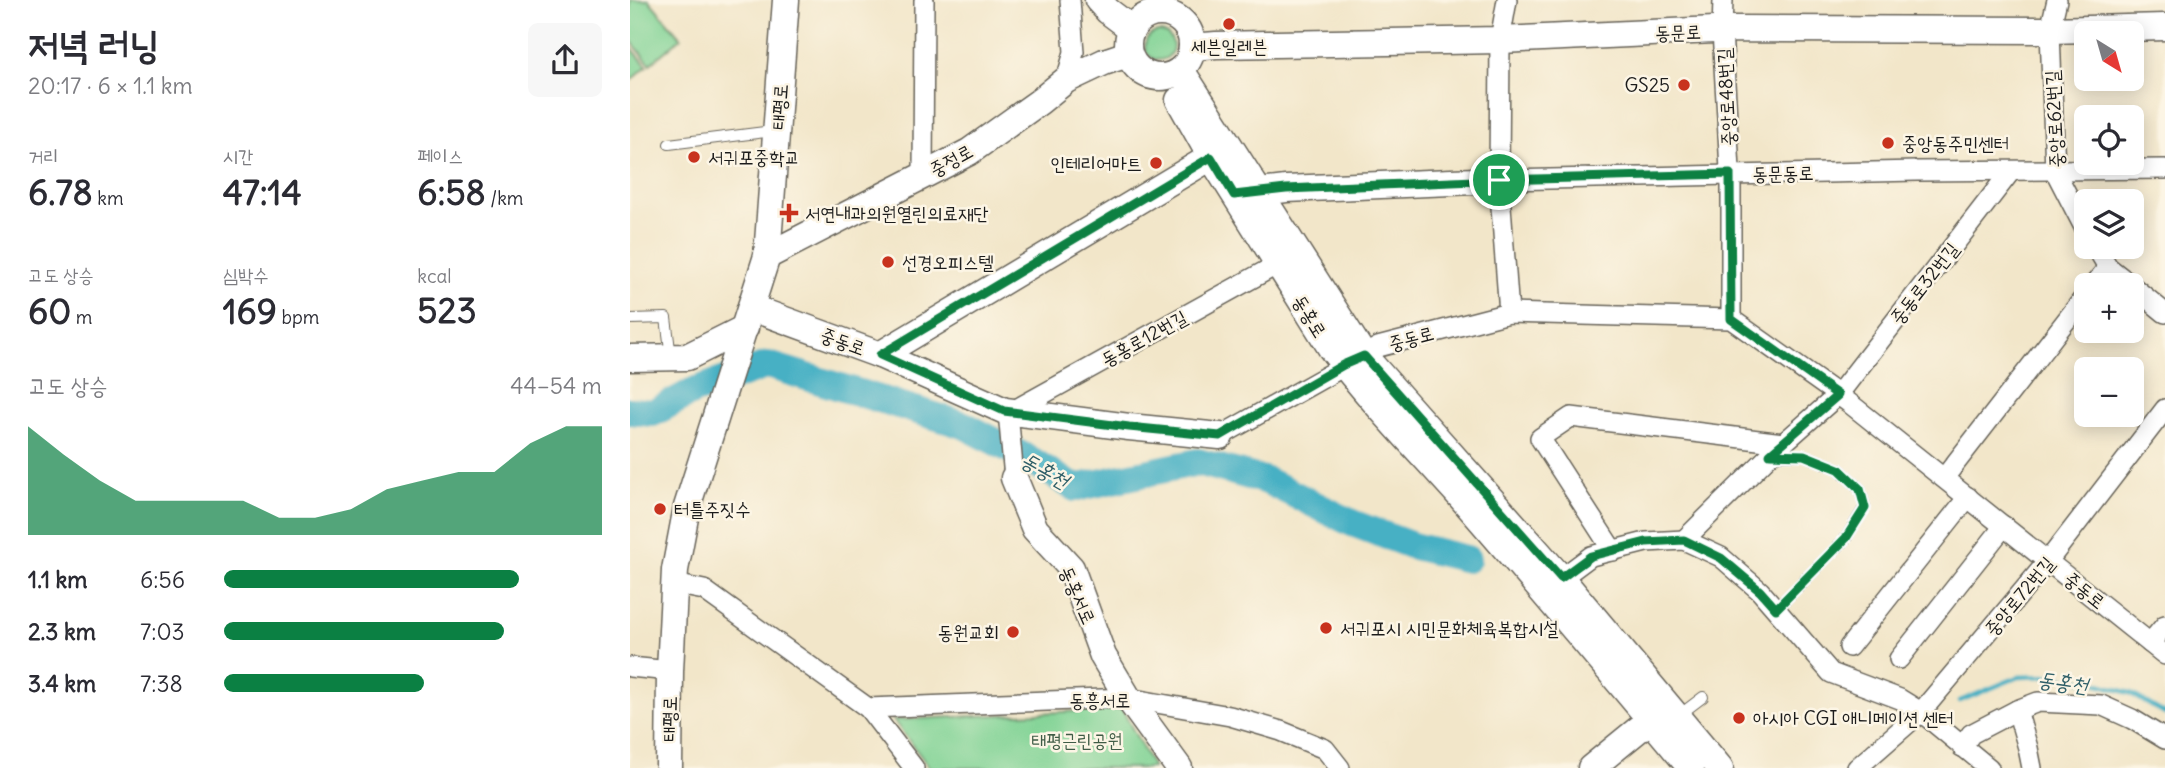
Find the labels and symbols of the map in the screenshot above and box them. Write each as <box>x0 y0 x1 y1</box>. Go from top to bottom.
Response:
marker: 세븐일레븐 <box>1221 16 1237 32</box>
street label: 동문로 <box>1655 19 1701 45</box>
north arrow <box>2074 21 2144 91</box>
place label: 세븐일레븐 <box>1191 34 1267 58</box>
street label: 중앙로48번길 <box>1711 47 1741 147</box>
street label: 중앙로62번길 <box>2039 70 2069 168</box>
place label: GS25 <box>1624 73 1670 97</box>
marker: GS25 <box>1676 77 1692 93</box>
street label: 태평로 <box>765 83 793 131</box>
place label: 중앙동주민센터 <box>1902 131 2009 155</box>
marker: 중앙동주민센터 <box>1880 135 1896 151</box>
street label: 중정로 <box>925 138 977 182</box>
place label: 서귀포중학교 <box>708 145 800 169</box>
marker: 서귀포중학교 <box>686 149 702 165</box>
pin <box>1469 150 1529 210</box>
place label: 인테리어마트 <box>1050 151 1142 175</box>
marker: 인테리어마트 <box>1148 155 1164 171</box>
street label: 동문동로 <box>1752 160 1814 186</box>
place label: 서연내과의원열린의료재단 <box>805 201 988 225</box>
marker: 서연내과의원열린의료재단 <box>779 203 799 223</box>
street label: 중동로32번길 <box>1884 237 1964 329</box>
place label: 선경오피스텔 <box>902 250 994 274</box>
marker: 선경오피스텔 <box>880 254 896 270</box>
street label: 동홍로 <box>1288 290 1332 342</box>
street label: 동홍로12번길 <box>1097 305 1191 371</box>
street label: 중동로 <box>1386 320 1436 356</box>
street label: 중동로 <box>817 322 869 360</box>
water label: 동홍천 <box>1016 446 1076 495</box>
place label: 터틀주짓수 <box>674 497 750 521</box>
marker: 터틀주짓수 <box>652 501 668 517</box>
street label: 중앙로72번길 <box>1979 551 2059 641</box>
street label: 동홍서로 <box>1055 562 1101 628</box>
street label: 중동로 <box>2060 566 2110 614</box>
place label: 서귀포시 시민문화체육복합시설 <box>1340 616 1559 640</box>
place label: 동원교회 <box>938 620 999 644</box>
marker: 서귀포시 시민문화체육복합시설 <box>1318 620 1334 636</box>
marker: 동원교회 <box>1005 624 1021 640</box>
water label: 동홍천 <box>2036 665 2092 699</box>
street label: 동흥서로 <box>1069 688 1131 712</box>
street label: 태평로 <box>657 696 681 742</box>
place label: 아시아 CGI 애니메이션 센터 <box>1753 706 1954 730</box>
marker: 아시아 CGI 애니메이션 센터 <box>1731 710 1747 726</box>
park label: 태평근린공원 <box>1031 728 1123 752</box>

